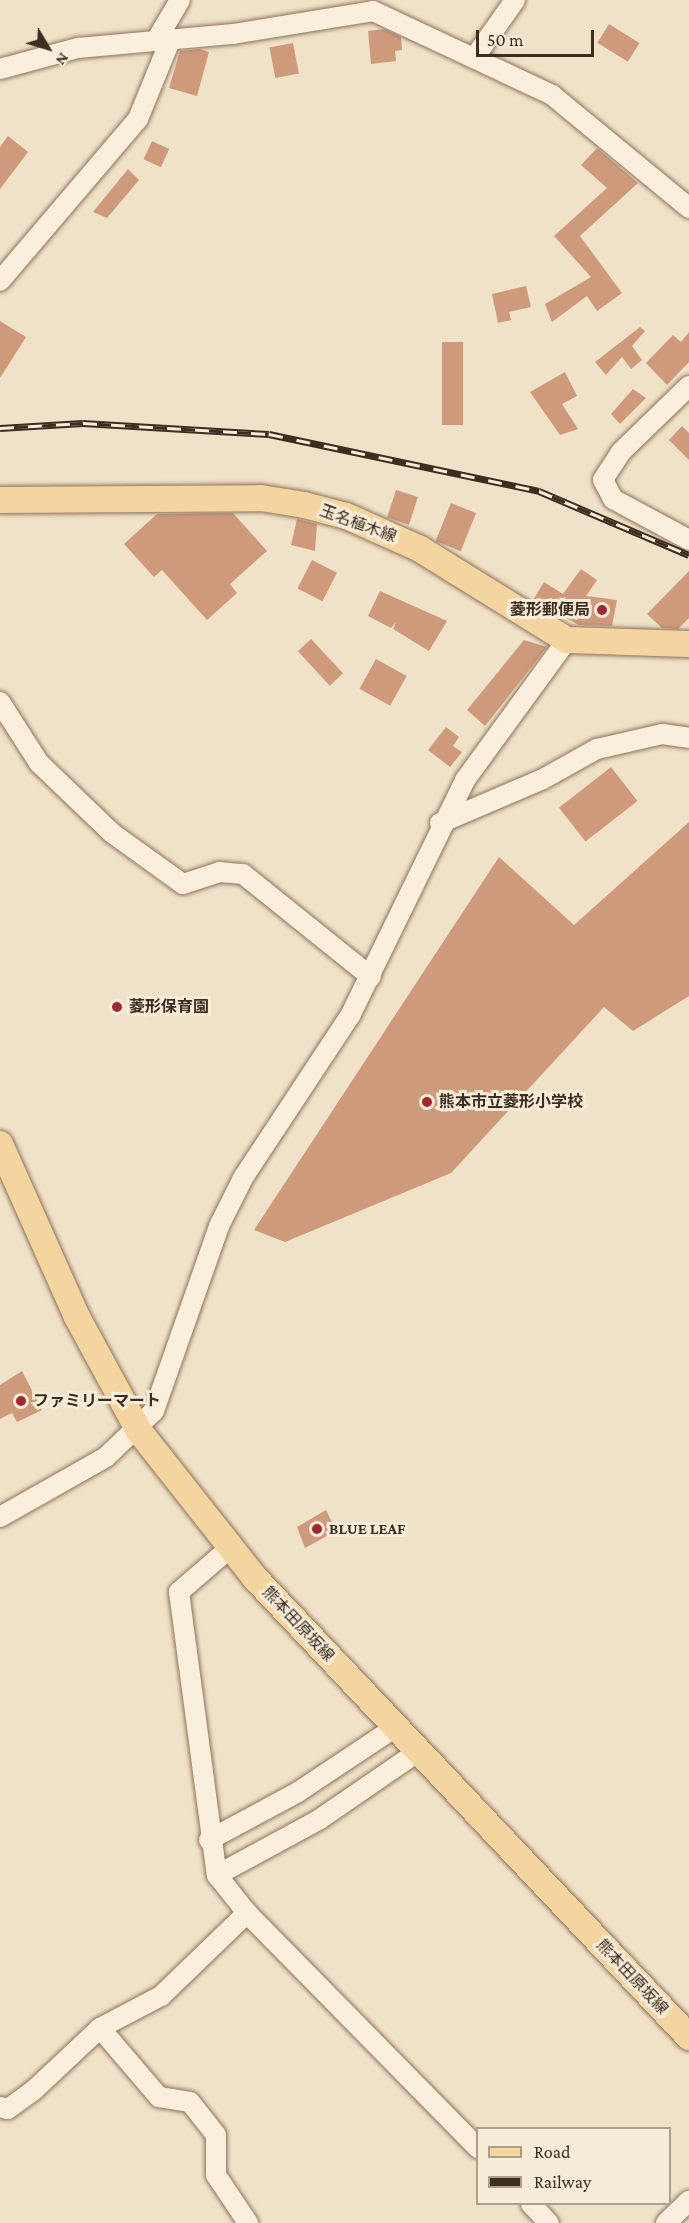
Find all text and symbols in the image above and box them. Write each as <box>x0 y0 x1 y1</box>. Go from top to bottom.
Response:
north arrow <box>18 18 78 78</box>
scale bar <box>479 18 598 56</box>
text: 50 m <box>487 30 524 50</box>
text: N <box>53 50 73 69</box>
street label: 玉名植木線 <box>317 501 399 547</box>
place label: 菱形郵便局 <box>510 600 590 620</box>
marker: 菱形郵便局 <box>595 603 609 617</box>
place label: 菱形保育園 <box>129 997 209 1017</box>
marker: 菱形保育園 <box>110 1000 124 1014</box>
place label: 熊本市立菱形小学校 <box>439 1092 583 1112</box>
marker: 熊本市立菱形小学校 <box>420 1095 434 1109</box>
place label: ファミリーマート <box>33 1391 161 1411</box>
marker: ファミリーマート <box>14 1394 28 1408</box>
place label: BLUE LEAF <box>329 1519 405 1539</box>
marker: BLUE LEAF <box>310 1522 324 1536</box>
street label: 熊本田原坂線 <box>258 1582 338 1666</box>
street label: 熊本田原坂線 <box>592 1935 672 2019</box>
legend <box>476 2127 671 2205</box>
text: Road <box>534 2142 571 2162</box>
text: Railway <box>534 2172 591 2192</box>

